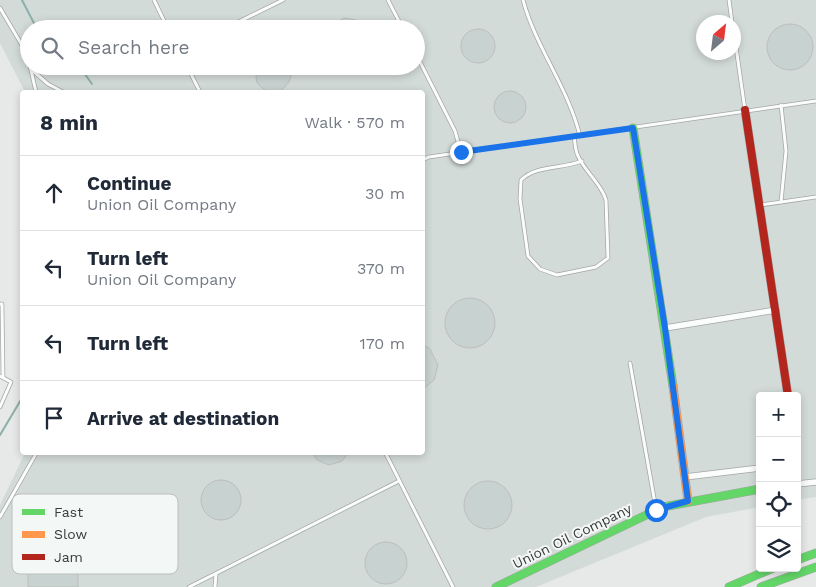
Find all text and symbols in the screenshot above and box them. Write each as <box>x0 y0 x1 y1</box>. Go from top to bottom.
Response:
north arrow <box>696 15 741 60</box>
search box <box>20 20 425 75</box>
icon: search <box>38 34 66 62</box>
text: Search here <box>78 36 189 59</box>
text: 8 min <box>40 110 98 135</box>
text: Walk · 570 m <box>304 113 405 132</box>
route end <box>450 141 473 164</box>
text: Continue <box>87 172 171 195</box>
icon: ahead <box>40 179 68 207</box>
text: 30 m <box>365 184 405 203</box>
text: Union Oil Company <box>87 195 236 214</box>
text: Turn left <box>87 247 168 270</box>
icon: left <box>40 254 68 282</box>
text: 370 m <box>357 259 405 278</box>
text: Union Oil Company <box>87 270 236 289</box>
icon: left <box>40 329 68 357</box>
text: Turn left <box>87 332 168 355</box>
text: 170 m <box>359 334 405 353</box>
map controls <box>756 392 801 572</box>
button: + <box>756 392 801 437</box>
icon: arrive <box>40 404 68 432</box>
text: Arrive at destination <box>87 407 279 430</box>
button: − <box>756 437 801 482</box>
button: locate <box>756 482 801 527</box>
legend <box>12 494 178 574</box>
route start <box>645 499 668 522</box>
street label: Union Oil Company <box>510 500 635 572</box>
text: Fast <box>54 504 83 520</box>
text: Slow <box>54 526 87 542</box>
button: layers <box>756 527 801 572</box>
text: Jam <box>54 549 83 565</box>

